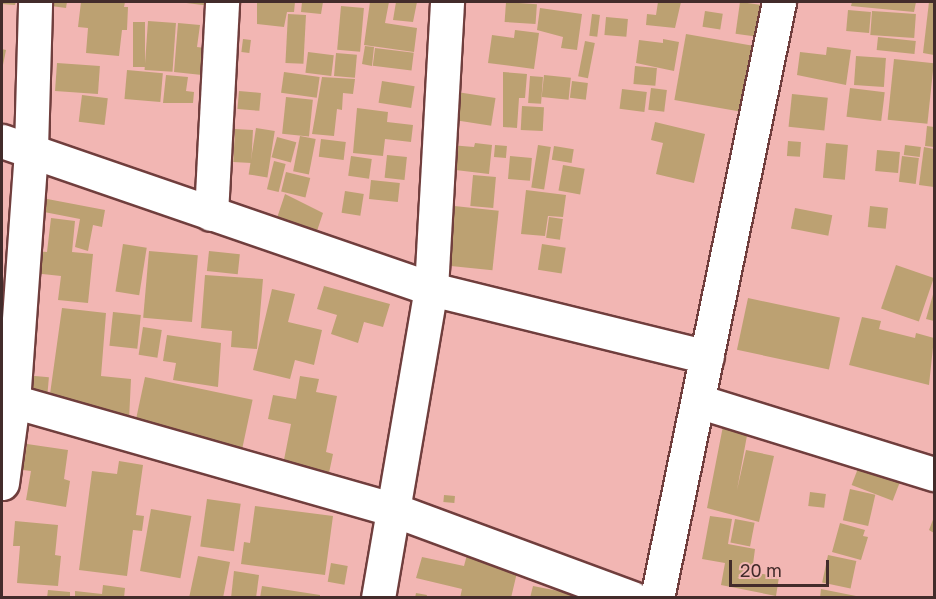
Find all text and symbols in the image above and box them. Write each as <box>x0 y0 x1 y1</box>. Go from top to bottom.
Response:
scale bar <box>732 548 832 586</box>
text: 20 m <box>740 559 782 581</box>

